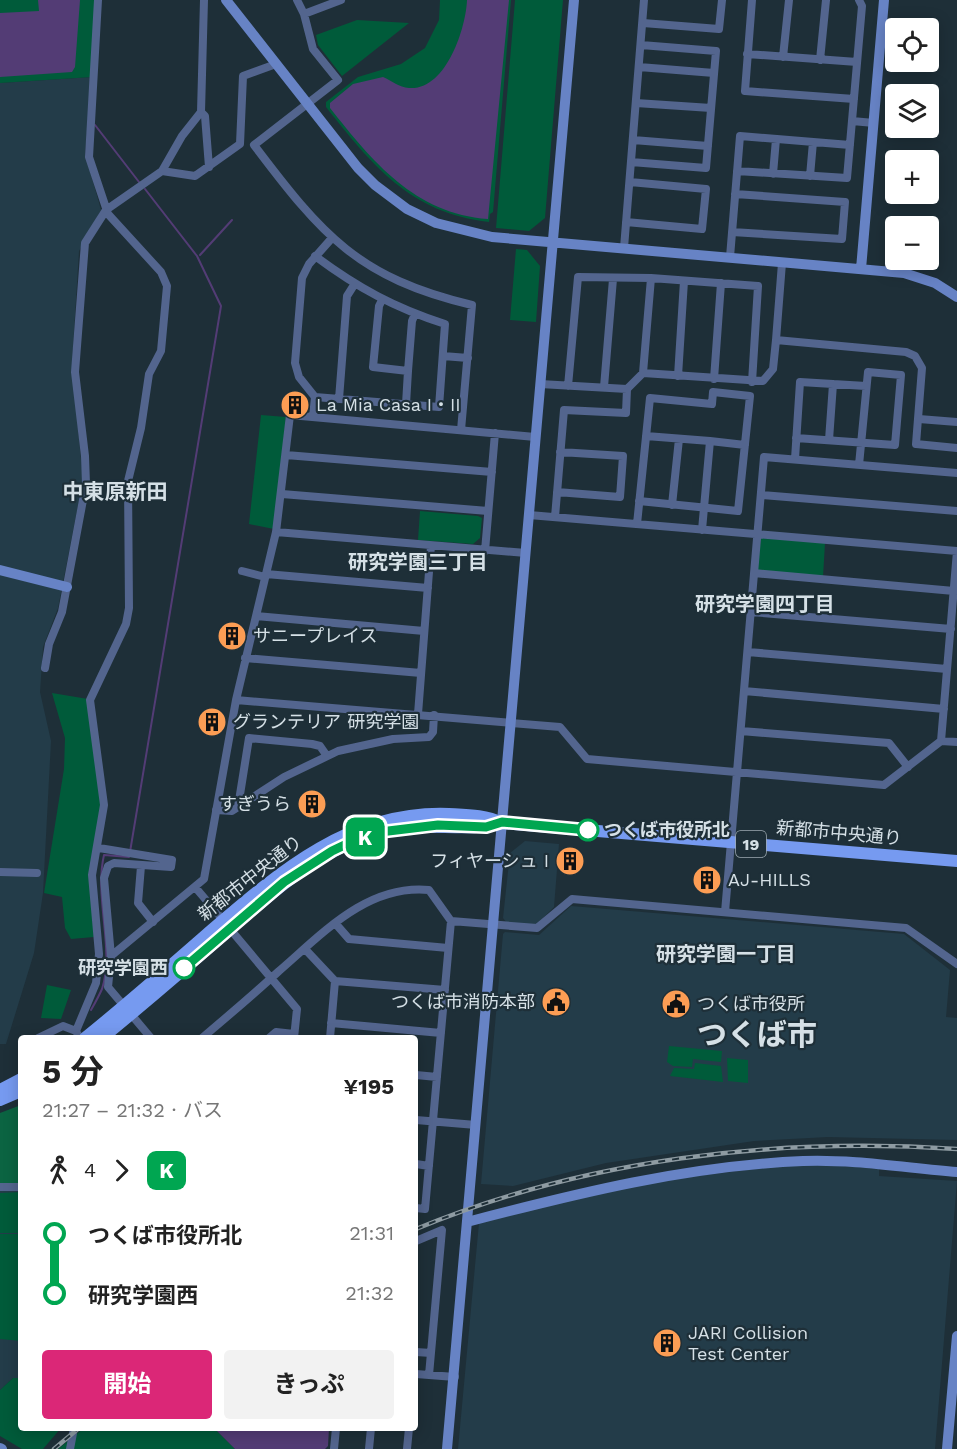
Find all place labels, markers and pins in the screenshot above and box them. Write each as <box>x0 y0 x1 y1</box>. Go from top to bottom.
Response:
building icon: La Mia Casa I・II <box>279 389 311 421</box>
place label: La Mia Casa I・II <box>316 394 461 415</box>
building icon: サニープレイス <box>216 620 248 652</box>
place label: サニープレイス <box>253 625 377 646</box>
building icon: グランテリア 研究学園 <box>196 706 228 738</box>
place label: グランテリア 研究学園 <box>233 711 419 732</box>
building icon: すぎうら <box>296 788 328 820</box>
place label: すぎうら <box>219 793 291 814</box>
marker: つくば市役所北 <box>577 819 599 841</box>
place label: つくば市役所北 <box>604 819 730 840</box>
building icon: フィヤーシュ I <box>554 845 586 877</box>
place label: フィヤーシュ I <box>430 850 549 871</box>
building icon: AJ-HILLS <box>691 864 723 896</box>
place label: AJ-HILLS <box>728 869 811 890</box>
place label: 研究学園西 <box>78 957 168 978</box>
marker: 研究学園西 <box>173 957 195 979</box>
public building icon: つくば市消防本部 <box>540 986 572 1018</box>
public building icon: つくば市役所 <box>660 988 692 1020</box>
place label: つくば市消防本部 <box>391 991 535 1012</box>
place label: つくば市役所 <box>697 993 805 1014</box>
place label: JARI Collision Test Center <box>688 1322 808 1364</box>
building icon: JARI Collision Test Center <box>651 1327 683 1359</box>

